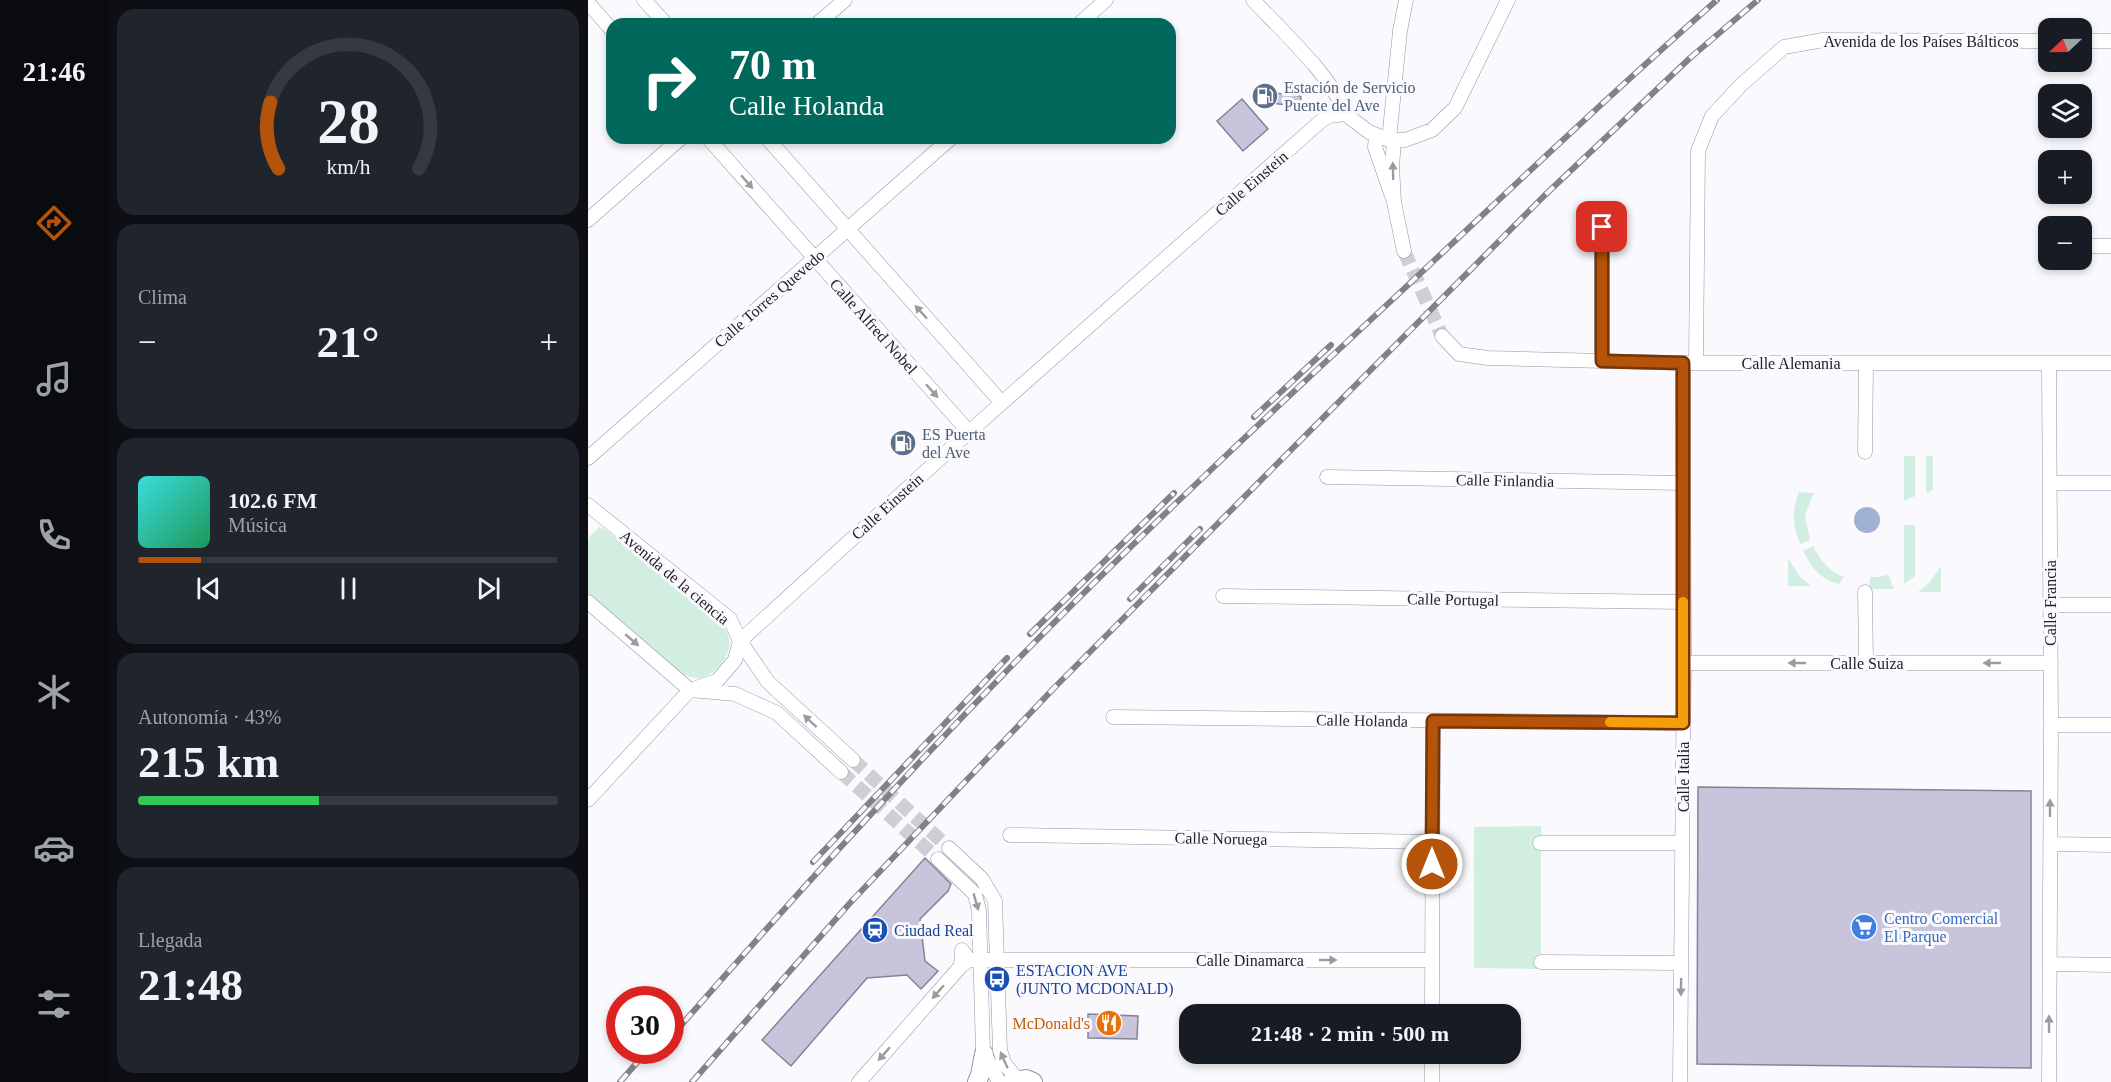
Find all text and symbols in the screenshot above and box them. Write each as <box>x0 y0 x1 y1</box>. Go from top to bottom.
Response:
north arrow <box>2038 18 2092 72</box>
map controls <box>2038 18 2092 270</box>
street label: Avenida de los Países Bálticos <box>1823 33 2019 50</box>
icon: right <box>630 42 708 120</box>
text: 70 m <box>729 42 817 88</box>
text: 21:46 <box>23 57 86 87</box>
place label: Estación de Servicio Puente del Ave <box>1284 79 1416 114</box>
fuel station icon: Estación de Servicio Puente del Ave <box>1250 81 1280 111</box>
button: layers <box>2038 84 2092 138</box>
text: 28 <box>317 87 379 156</box>
text: Calle Holanda <box>729 91 884 121</box>
street label: Calle Einstein <box>1212 147 1291 219</box>
button: + <box>2038 150 2092 204</box>
text: km/h <box>326 155 370 179</box>
one-way arrow <box>1388 161 1397 180</box>
one-way arrow <box>740 174 753 189</box>
pin <box>1576 201 1627 252</box>
icon: directions <box>33 202 75 244</box>
icon: arrive <box>1585 210 1618 243</box>
button: − <box>2038 216 2092 270</box>
street label: Calle Torres Quevedo <box>711 246 828 351</box>
street label: Calle Alfred Nobel <box>827 275 921 378</box>
text: Clima <box>138 286 187 308</box>
one-way arrow <box>915 305 928 320</box>
text: 21° <box>317 317 380 367</box>
text: − <box>138 324 157 360</box>
text: + <box>539 324 558 360</box>
street label: Calle Alemania <box>1741 355 1841 372</box>
icon: music <box>33 358 75 400</box>
one-way arrow <box>925 383 939 398</box>
place label: ES Puerta del Ave <box>922 426 986 461</box>
fuel station icon: ES Puerta del Ave <box>888 428 918 458</box>
street label: Calle Einstein <box>848 470 927 543</box>
street label: Calle Finlandia <box>1456 471 1554 490</box>
text: 102.6 FM <box>228 488 317 513</box>
icon: phone <box>33 514 75 556</box>
text: Música <box>228 514 287 536</box>
street label: Avenida de la ciencia <box>617 527 733 628</box>
street label: Calle Francia <box>2042 560 2059 646</box>
icon: previous <box>192 572 225 605</box>
icon: pause <box>332 572 365 605</box>
icon: next <box>472 572 505 605</box>
street label: Calle Portugal <box>1407 590 1500 610</box>
one-way arrow <box>624 633 639 646</box>
street label: Calle Suiza <box>1830 655 1904 672</box>
one-way arrow <box>1788 658 1807 668</box>
one-way arrow <box>1983 658 2002 668</box>
icon: climate <box>33 671 75 713</box>
text: Autonomía · 43% <box>138 706 281 728</box>
street label: Calle Holanda <box>1316 711 1408 730</box>
one-way arrow <box>802 714 817 728</box>
text: 215 km <box>138 737 279 787</box>
street label: Calle Italia <box>1675 742 1692 812</box>
one-way arrow <box>2045 798 2055 817</box>
icon: car <box>33 827 75 869</box>
street label: Calle Noruega <box>1174 829 1268 849</box>
position arrow <box>1400 832 1464 896</box>
one-way arrow <box>972 893 981 911</box>
place label: Centro Comercial El Parque <box>1884 910 1999 946</box>
supermarket icon: Centro Comercial El Parque <box>1849 912 1879 942</box>
station icon: Ciudad Real <box>860 915 890 945</box>
place label: Ciudad Real <box>894 922 974 939</box>
text: Llegada <box>138 929 202 951</box>
street label: Calle Dinamarca <box>1196 952 1304 969</box>
one-way arrow <box>1319 955 1338 965</box>
text: 21:48 <box>138 960 243 1010</box>
place label: ESTACION AVE (JUNTO MCDONALD) <box>1016 962 1173 998</box>
bus stop icon: ESTACION AVE (JUNTO MCDONALD) <box>982 964 1012 994</box>
one-way arrow <box>1676 978 1686 997</box>
icon: filters <box>33 983 75 1025</box>
one-way arrow <box>932 984 945 999</box>
speed limit sign: 30 <box>606 986 684 1064</box>
restaurant icon: McDonald's <box>1094 1008 1124 1038</box>
one-way arrow <box>2044 1014 2054 1033</box>
place label: McDonald's <box>1012 1015 1090 1032</box>
text: 21:48 · 2 min · 500 m <box>1251 1021 1449 1046</box>
one-way arrow <box>878 1046 891 1061</box>
one-way arrow <box>999 1050 1009 1068</box>

